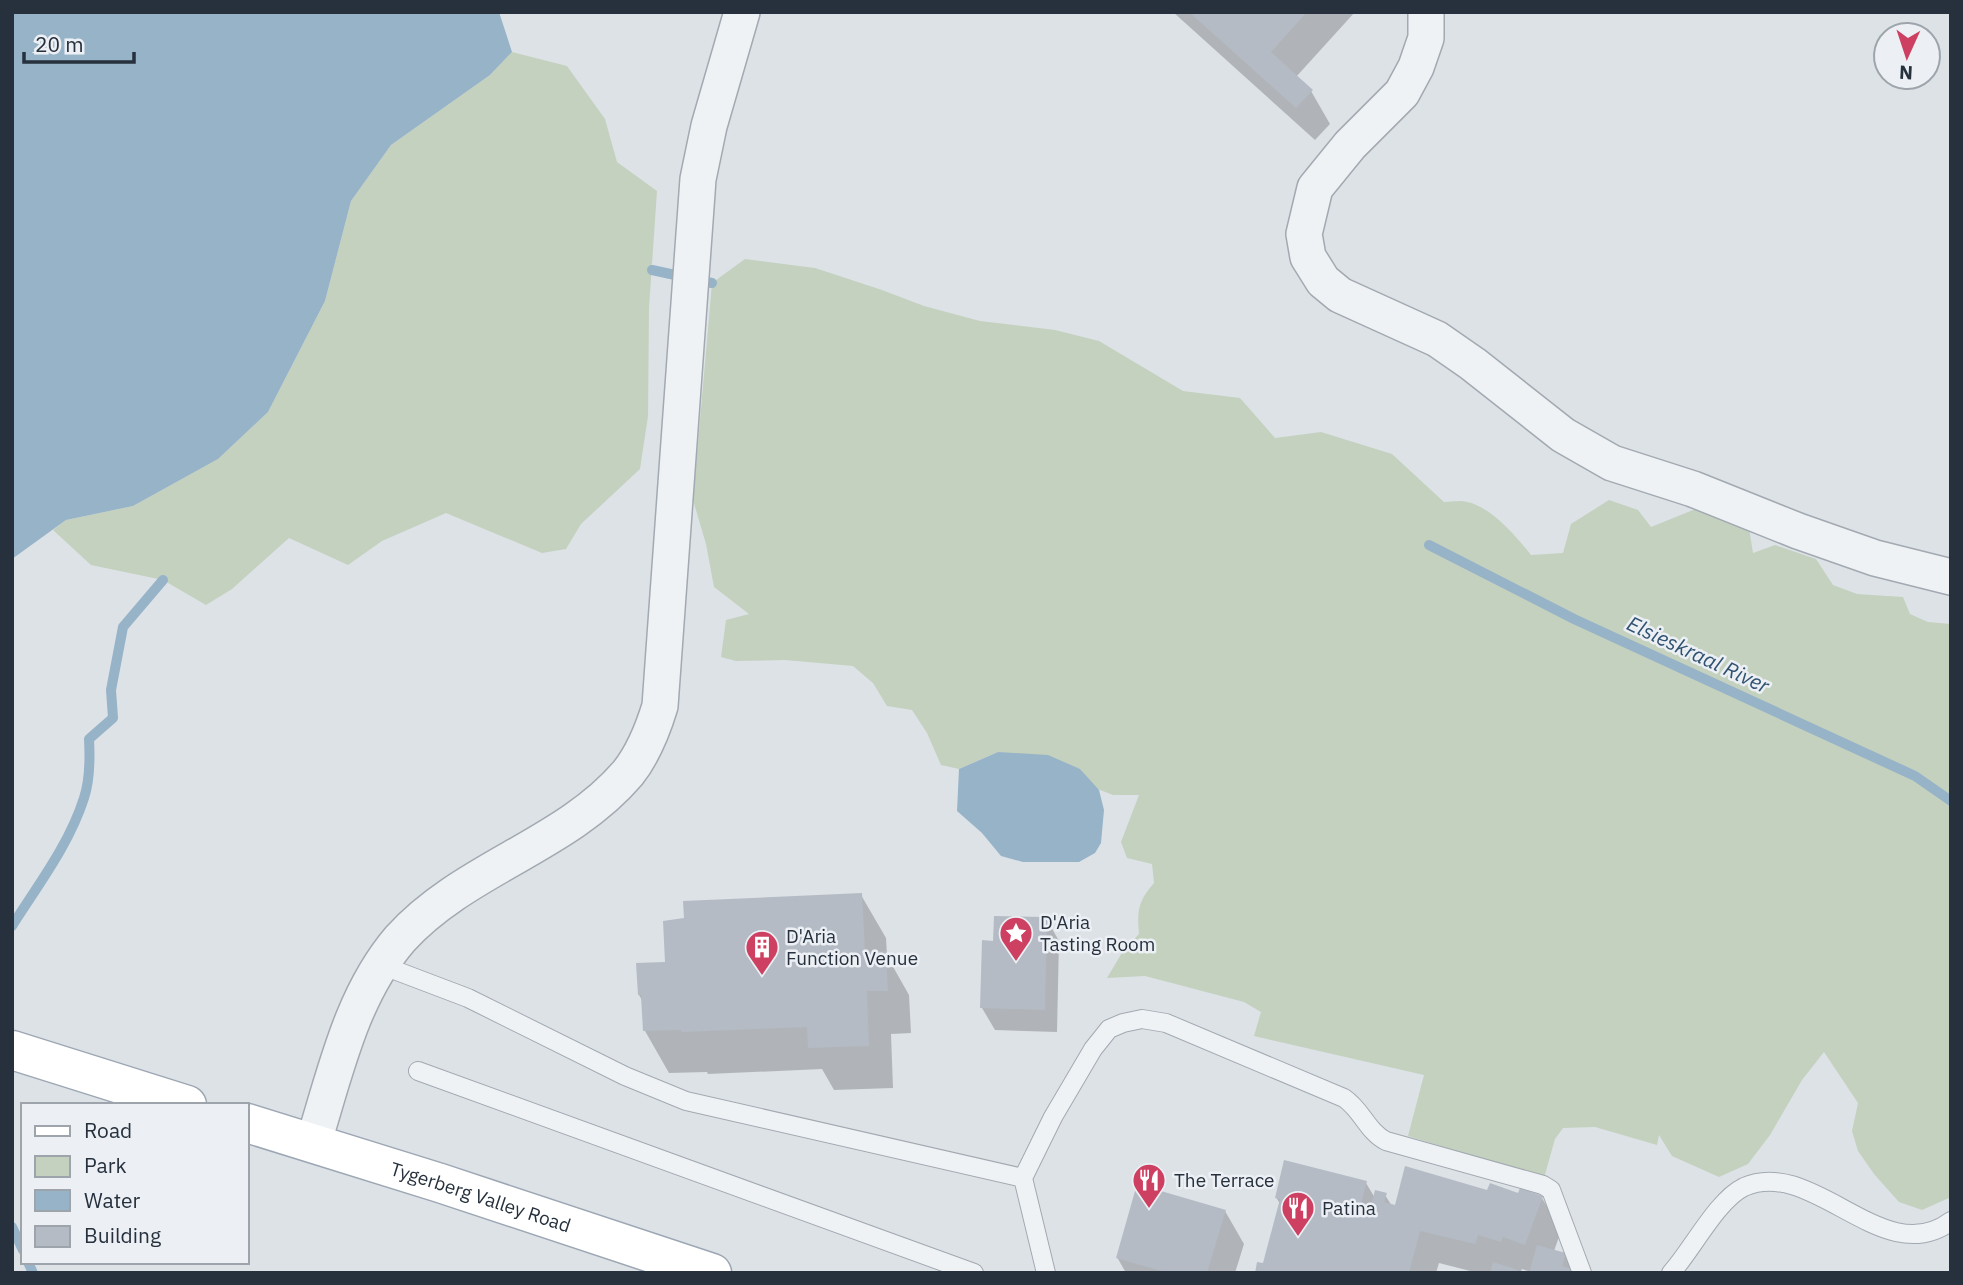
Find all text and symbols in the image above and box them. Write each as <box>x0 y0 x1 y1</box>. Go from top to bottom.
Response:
scale bar <box>24 21 135 65</box>
north arrow <box>1872 21 1942 91</box>
text: 20 m <box>35 30 84 58</box>
text: N <box>1899 61 1914 85</box>
water label: Elsieskraal River <box>1623 609 1775 700</box>
place label: D'Aria Tasting Room <box>1040 910 1155 956</box>
place icon: D'Aria Tasting Room <box>997 914 1035 963</box>
place label: D'Aria Function Venue <box>786 924 918 970</box>
building icon: D'Aria Function Venue <box>743 928 781 977</box>
legend <box>21 1103 248 1264</box>
text: Road <box>84 1116 132 1144</box>
text: Park <box>84 1151 127 1179</box>
street label: Tygerberg Valley Road <box>387 1156 574 1237</box>
restaurant icon: The Terrace <box>1130 1161 1168 1210</box>
place label: The Terrace <box>1174 1168 1275 1192</box>
text: Water <box>84 1186 141 1214</box>
restaurant icon: Patina <box>1279 1189 1317 1238</box>
place label: Patina <box>1322 1196 1376 1220</box>
text: Building <box>84 1221 161 1249</box>

